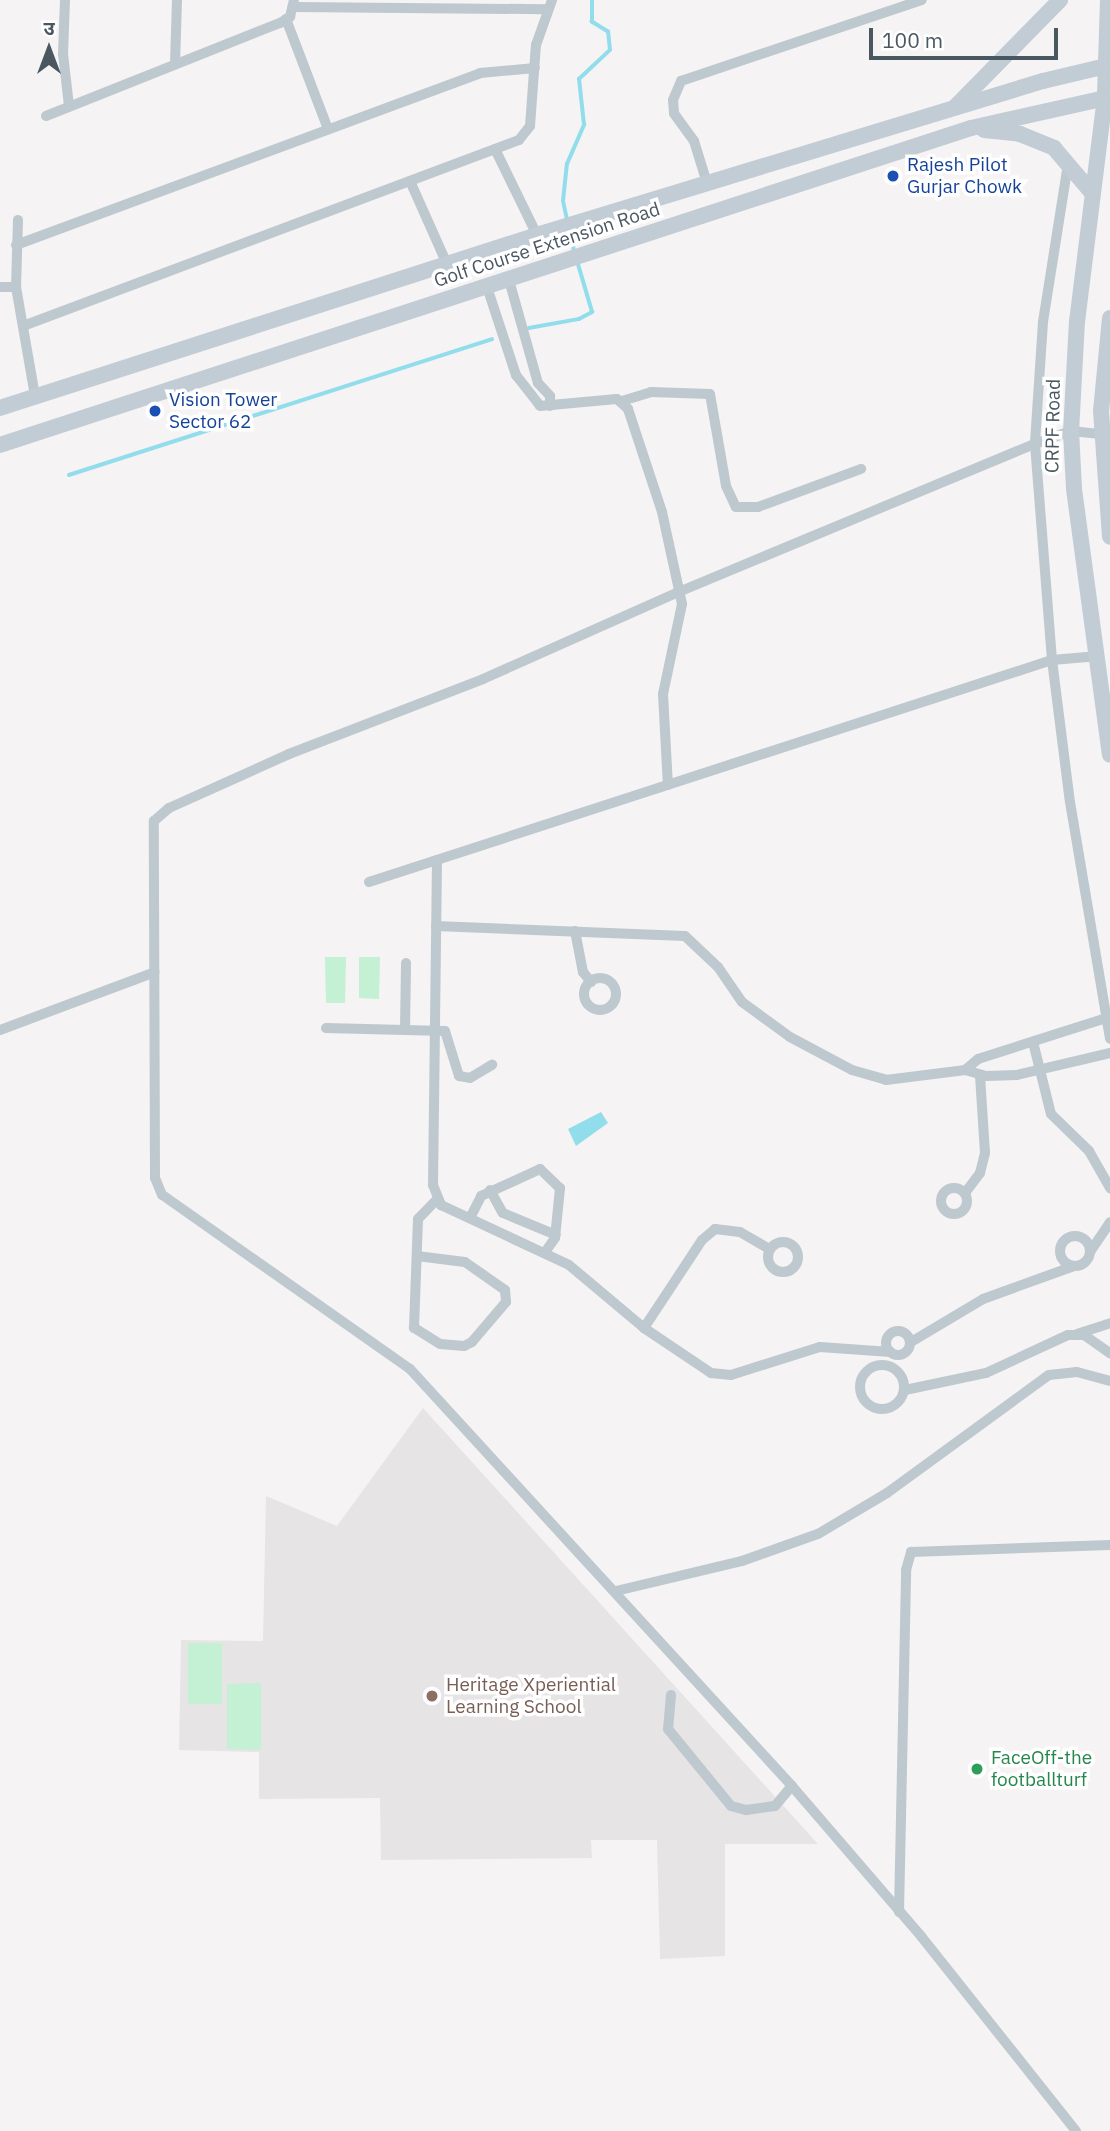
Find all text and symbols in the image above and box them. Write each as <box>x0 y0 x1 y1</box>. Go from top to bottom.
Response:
north arrow <box>14 14 84 84</box>
scale bar <box>872 14 1061 58</box>
text: उ <box>43 16 55 40</box>
text: 100 m <box>882 26 943 54</box>
place label: Rajesh Pilot Gurjar Chowk <box>907 154 1022 198</box>
marker: Rajesh Pilot Gurjar Chowk <box>885 168 901 184</box>
street label: Golf Course Extension Road <box>431 198 663 292</box>
street label: CRPF Road <box>1041 379 1065 473</box>
place label: Vision Tower Sector 62 <box>169 389 277 433</box>
marker: Vision Tower Sector 62 <box>147 403 163 419</box>
place label: Heritage Xperiential Learning School <box>446 1674 616 1718</box>
marker: Heritage Xperiential Learning School <box>424 1688 440 1704</box>
place label: FaceOff-the footballturf <box>991 1747 1092 1791</box>
marker: FaceOff-the footballturf <box>969 1761 985 1777</box>

